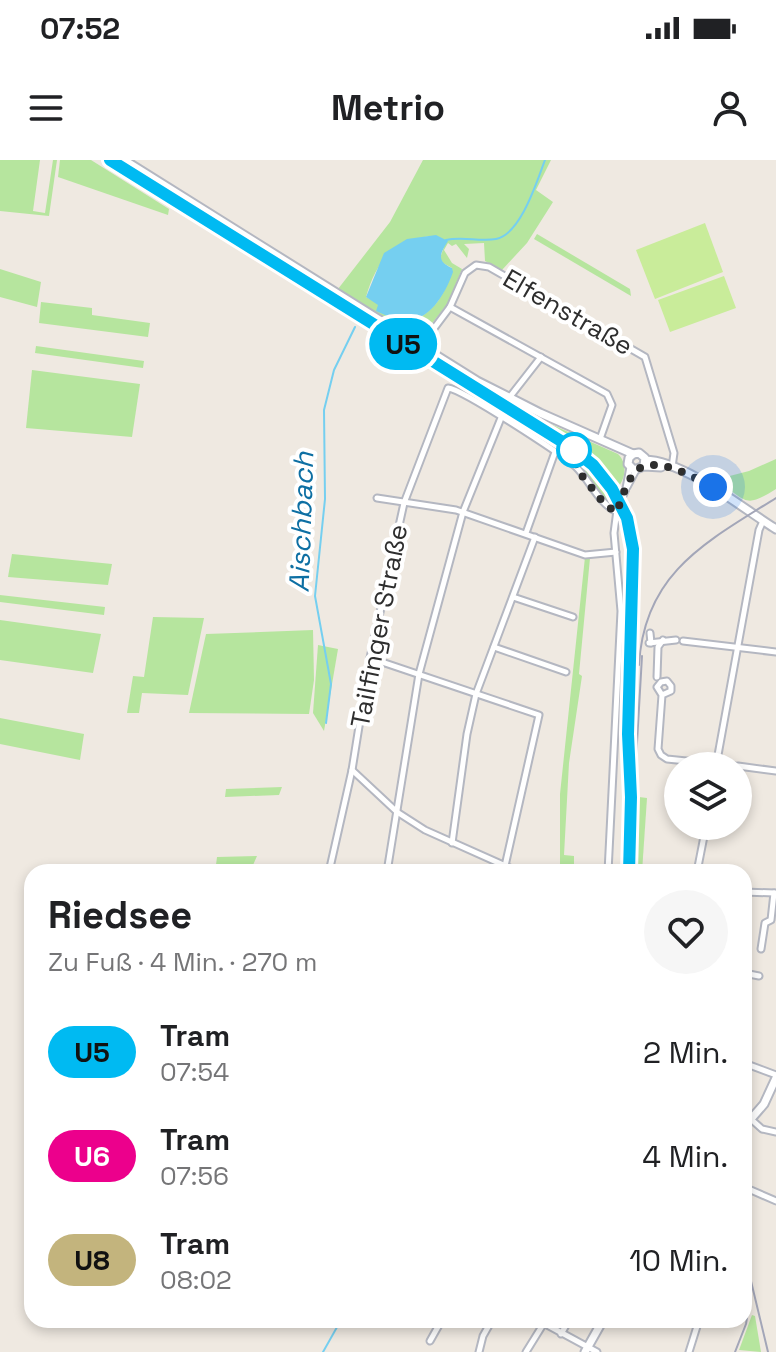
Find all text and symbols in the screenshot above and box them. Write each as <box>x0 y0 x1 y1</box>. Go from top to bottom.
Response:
text: 07:52 <box>40 9 120 48</box>
text: Metrio <box>331 85 445 131</box>
icon: menu <box>24 86 68 130</box>
icon: person <box>708 86 752 130</box>
street label: Elfenstraße <box>497 261 639 363</box>
line badge: U5 <box>367 318 439 370</box>
text: U5 <box>385 326 421 362</box>
unlabelled marker <box>557 433 591 467</box>
water label: Aischbach <box>281 450 321 593</box>
your location <box>693 467 733 507</box>
street label: Tailfinger Straße <box>343 521 415 731</box>
map controls <box>664 752 752 840</box>
button: layers <box>664 752 752 840</box>
button: heart <box>644 890 728 974</box>
text: Riedsee <box>48 891 192 939</box>
text: Zu Fuß · 4 Min. · 270 m <box>48 945 317 979</box>
text: Tram <box>160 1016 230 1055</box>
text: 2 Min. <box>643 1033 728 1072</box>
text: U5 <box>74 1034 110 1070</box>
text: 07:54 <box>160 1055 229 1089</box>
text: Tram <box>160 1120 230 1159</box>
text: 4 Min. <box>642 1137 728 1176</box>
text: U6 <box>74 1138 110 1174</box>
text: 07:56 <box>160 1159 229 1193</box>
text: Tram <box>160 1224 230 1263</box>
text: 10 Min. <box>629 1241 728 1280</box>
text: U8 <box>74 1242 110 1278</box>
text: 08:02 <box>160 1263 232 1297</box>

